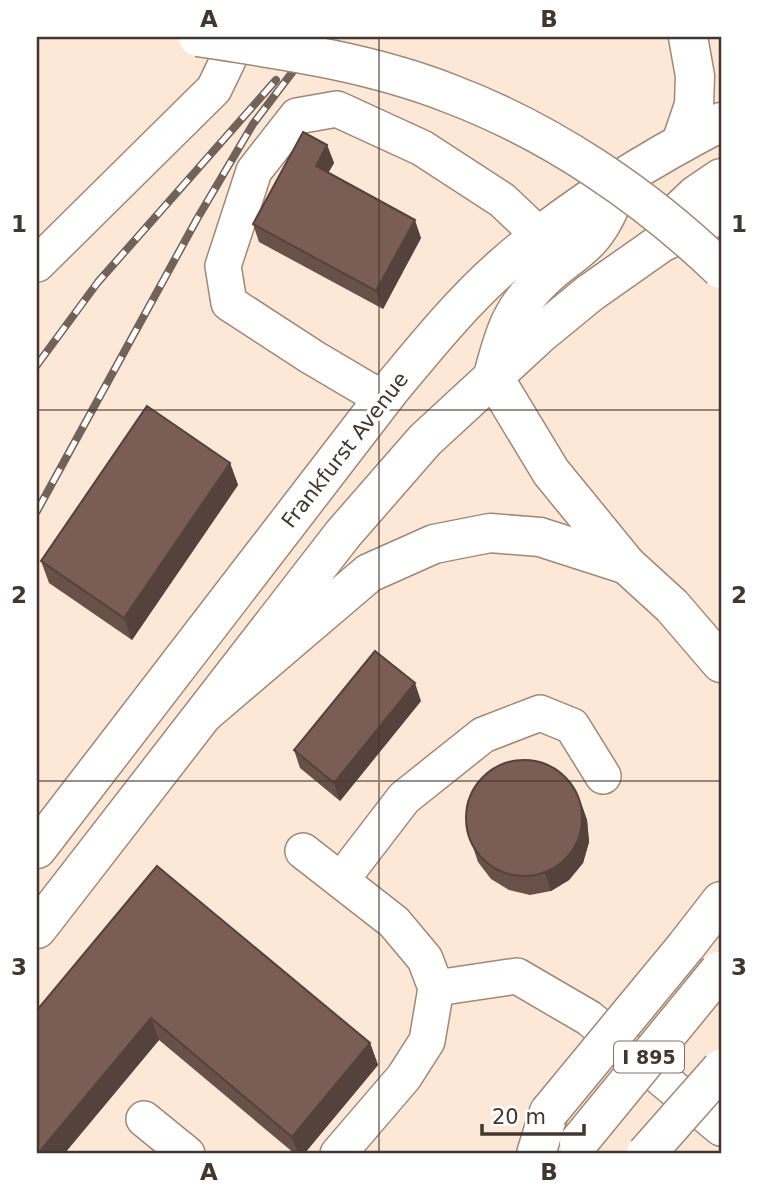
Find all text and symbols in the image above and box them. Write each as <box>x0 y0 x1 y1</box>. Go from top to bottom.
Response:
text: A <box>200 6 218 32</box>
text: B <box>540 6 558 32</box>
text: 1 <box>11 211 27 237</box>
text: 1 <box>731 211 747 237</box>
street label: Frankfurst Avenue <box>277 367 413 533</box>
text: 2 <box>11 582 27 608</box>
text: 2 <box>731 582 747 608</box>
text: 3 <box>11 954 27 980</box>
text: 3 <box>731 954 747 980</box>
road number: I 895 <box>614 1042 684 1072</box>
scale bar <box>482 1093 583 1137</box>
text: 20 m <box>492 1105 546 1129</box>
text: A <box>200 1159 218 1185</box>
text: B <box>540 1159 558 1185</box>

